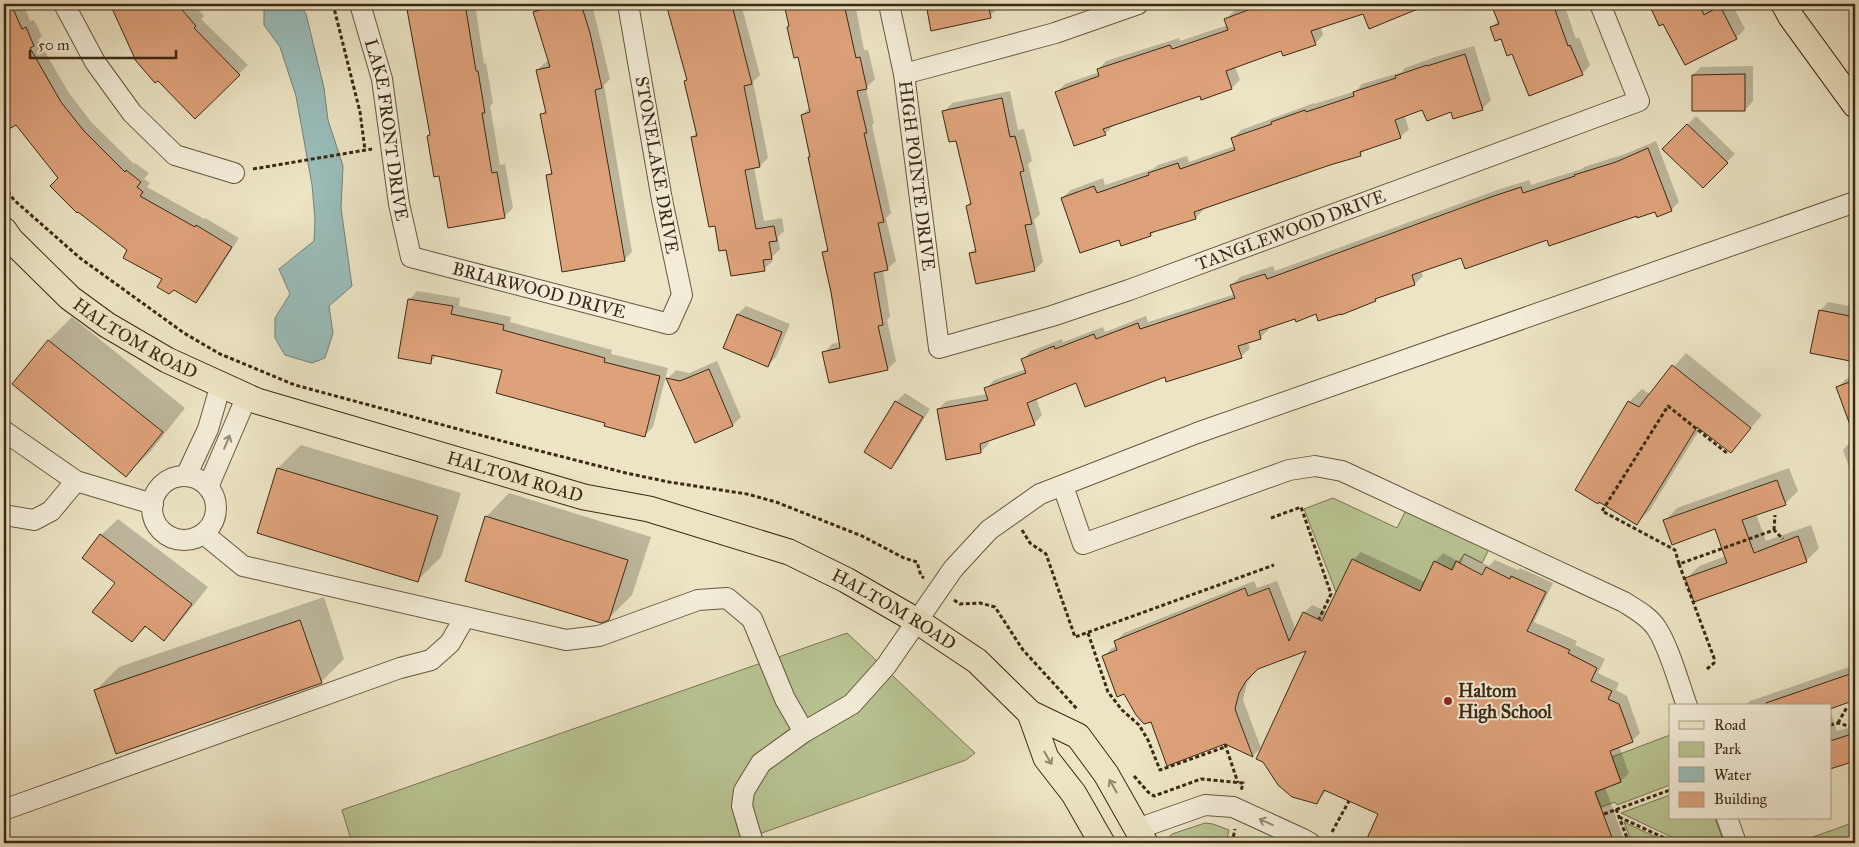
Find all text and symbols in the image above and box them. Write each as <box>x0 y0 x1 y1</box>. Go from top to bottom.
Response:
scale bar <box>30 28 176 60</box>
text: 50 m <box>38 36 70 54</box>
street label: LAKE FRONT DRIVE <box>360 36 413 223</box>
street label: STONELAKE DRIVE <box>631 75 683 255</box>
street label: HIGH POINTE DRIVE <box>894 79 940 272</box>
street label: TANGLEWOOD DRIVE <box>1193 185 1389 275</box>
street label: BRIARWOOD DRIVE <box>450 257 628 323</box>
street label: HALTOM ROAD <box>69 293 201 383</box>
one-way arrow <box>223 435 233 450</box>
street label: HALTOM ROAD <box>444 446 586 507</box>
street label: HALTOM ROAD <box>828 564 960 655</box>
place label: Haltom High School <box>1458 680 1553 724</box>
marker: Haltom High School <box>1442 695 1454 707</box>
legend <box>1669 704 1832 820</box>
text: Road <box>1714 716 1746 734</box>
text: Park <box>1714 740 1741 758</box>
one-way arrow <box>1043 751 1053 765</box>
text: Water <box>1714 766 1751 784</box>
one-way arrow <box>1108 779 1118 794</box>
text: Building <box>1714 790 1768 808</box>
one-way arrow <box>1259 816 1274 826</box>

